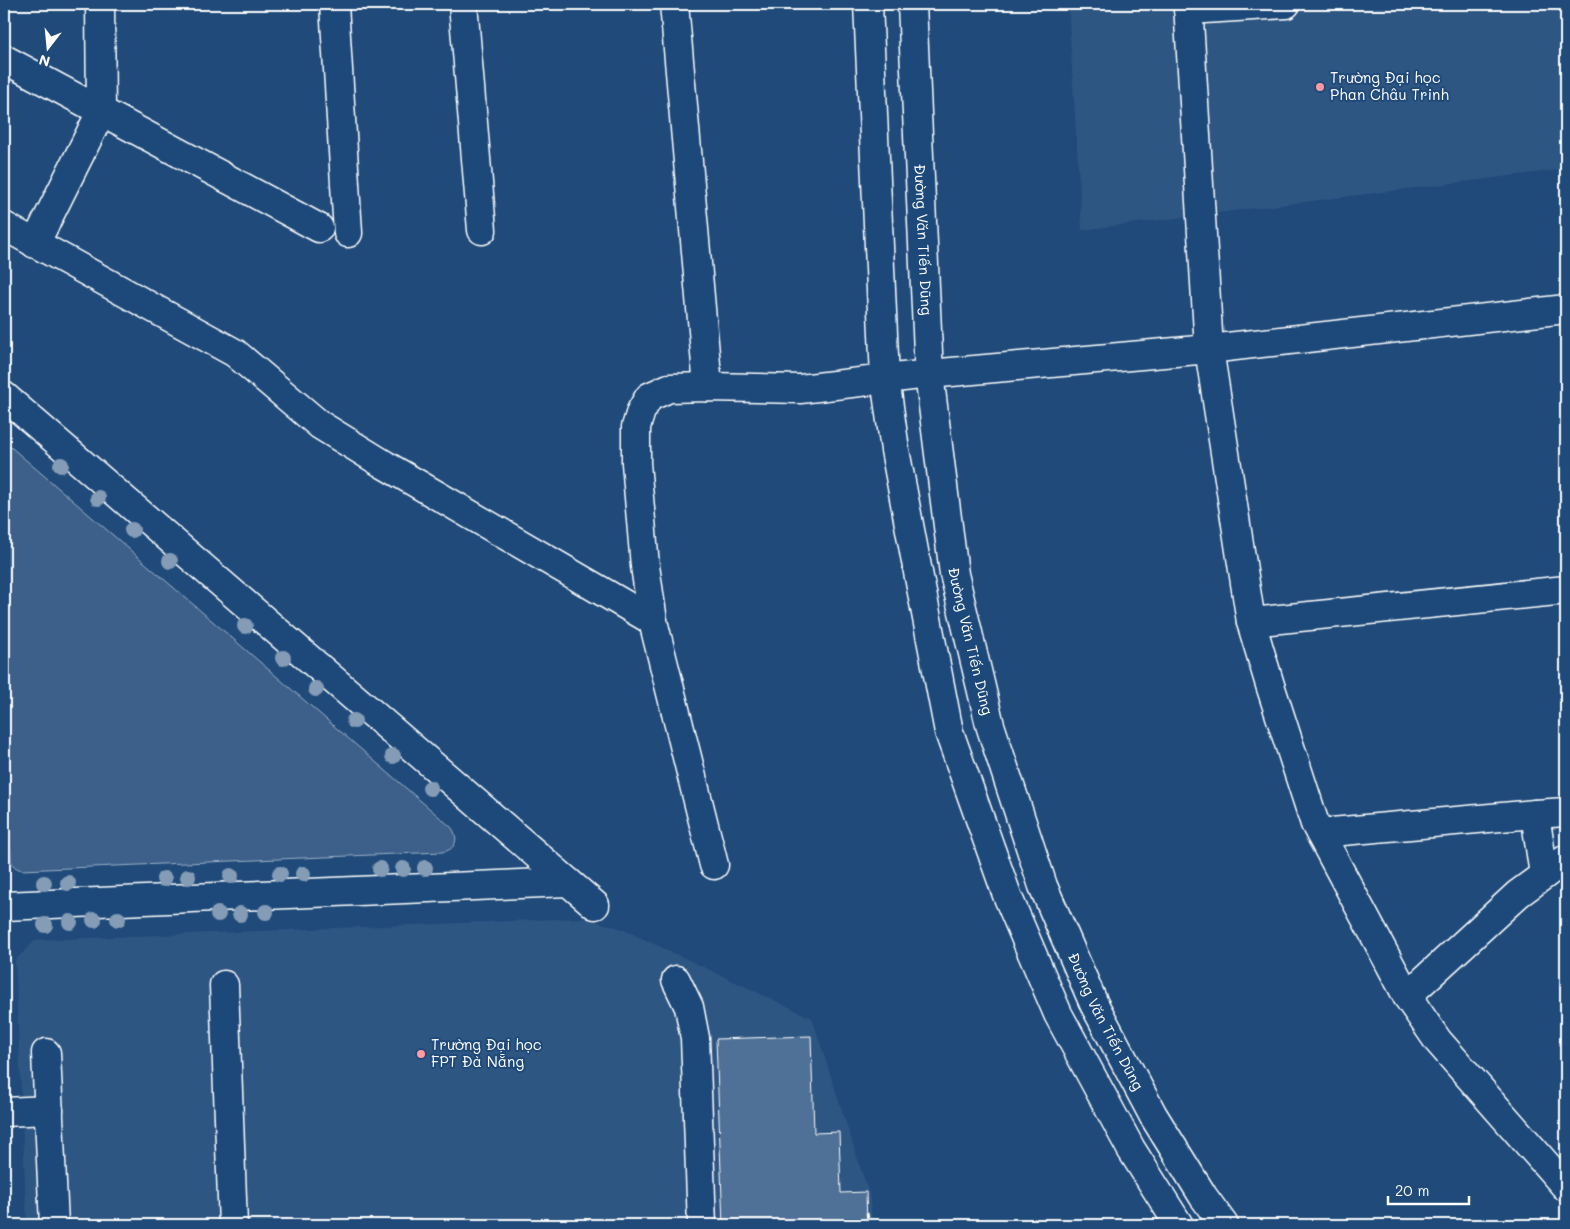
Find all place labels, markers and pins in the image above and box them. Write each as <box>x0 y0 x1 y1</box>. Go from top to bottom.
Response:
place label: Trường Đại học Phan Châu Trinh <box>1330 67 1449 104</box>
marker: Trường Đại học Phan Châu Trinh <box>1314 81 1326 93</box>
place label: Trường Đại học FPT Đà Nẵng <box>431 1034 542 1071</box>
marker: Trường Đại học FPT Đà Nẵng <box>415 1048 427 1060</box>

